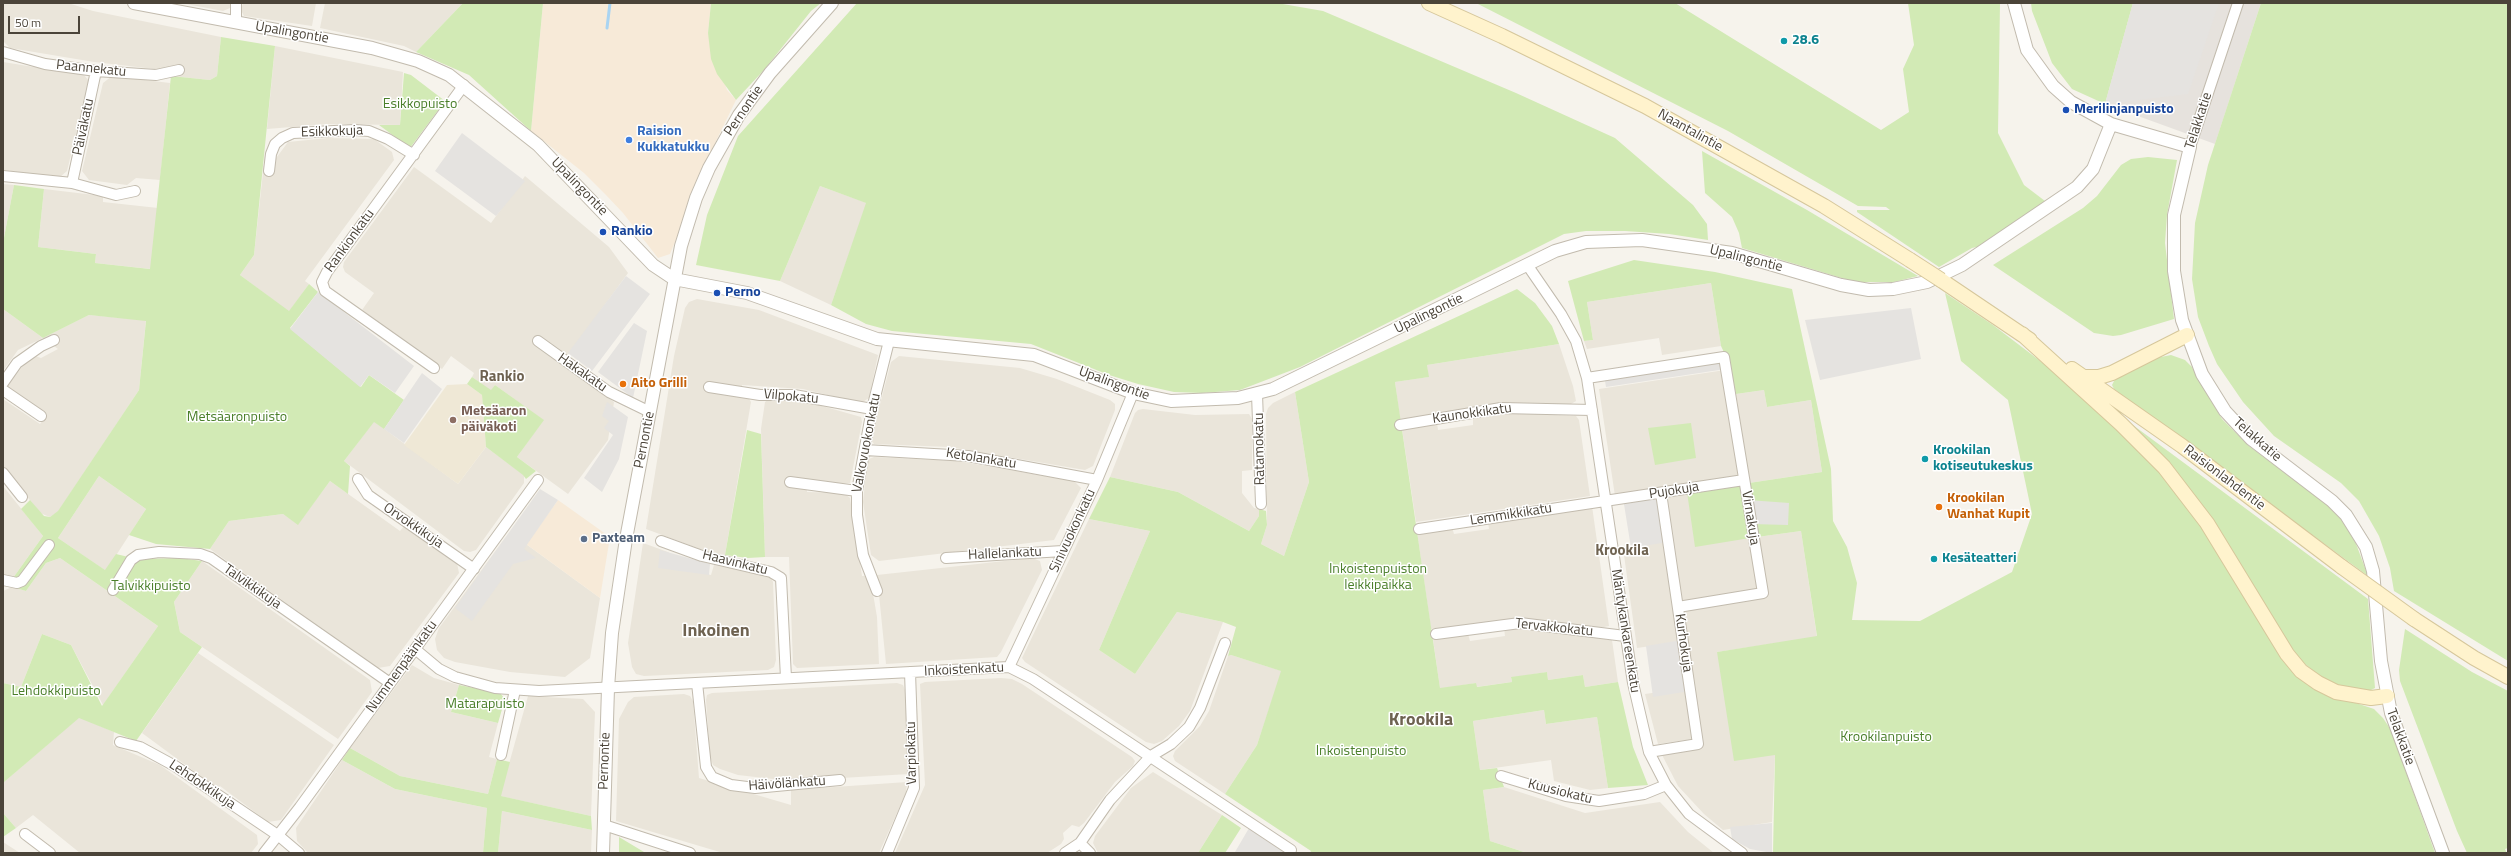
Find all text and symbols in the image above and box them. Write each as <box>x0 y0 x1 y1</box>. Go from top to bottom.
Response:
scale bar <box>10 8 82 34</box>
text: 50 m <box>15 13 41 32</box>
street label: Upalingontie <box>254 18 330 48</box>
place label: 28.6 <box>1792 33 1819 49</box>
marker: 28.6 <box>1779 36 1789 46</box>
street label: Paannekatu <box>55 57 127 81</box>
street label: Pernontie <box>721 82 767 140</box>
street label: Telakkatie <box>2182 90 2216 152</box>
street label: Päiväkatu <box>70 97 98 157</box>
park label: Esikkopuisto <box>383 97 457 113</box>
place label: Merilinjanpuisto <box>2074 102 2174 118</box>
marker: Merilinjanpuisto <box>2061 105 2071 115</box>
street label: Naantalintie <box>1655 106 1725 156</box>
street label: Esikkokuja <box>301 123 363 141</box>
place label: Raision Kukkatukku <box>637 124 709 156</box>
marker: Raision Kukkatukku <box>624 135 634 145</box>
street label: Upalingontie <box>547 154 611 220</box>
street label: Rankionkatu <box>321 206 379 276</box>
place label: Rankio <box>611 224 653 240</box>
marker: Rankio <box>598 227 608 237</box>
street label: Upalingontie <box>1708 242 1784 276</box>
place label: Perno <box>725 285 761 301</box>
marker: Perno <box>712 288 722 298</box>
street label: Upalingontie <box>1392 290 1466 338</box>
street label: Hakakatu <box>554 350 610 396</box>
street label: Upalingontie <box>1076 363 1152 405</box>
district label: Rankio <box>480 368 524 386</box>
place label: Aito Grilli <box>631 376 687 392</box>
marker: Aito Grilli <box>618 379 628 389</box>
street label: Vilpokatu <box>763 386 819 408</box>
street label: Valkovuokonkatu <box>849 392 885 494</box>
street label: Kaunokkikatu <box>1431 400 1513 428</box>
place label: Metsäaron päiväkoti <box>461 404 526 436</box>
park label: Metsäaronpuisto <box>187 410 287 426</box>
street label: Pernontie <box>631 410 659 470</box>
street label: Ratamokatu <box>1251 413 1269 485</box>
street label: Telakkatie <box>2229 414 2285 466</box>
marker: Metsäaron päiväkoti <box>448 415 458 425</box>
street label: Raisionlahdentie <box>2180 442 2268 514</box>
place label: Krookilan kotiseutukeskus <box>1933 443 2033 476</box>
street label: Ketolankatu <box>945 445 1017 473</box>
marker: Krookilan kotiseutukeskus <box>1920 454 1930 464</box>
street label: Pujokuja <box>1648 479 1700 503</box>
street label: Sinivuokonkatu <box>1046 487 1100 575</box>
street label: Virnakuja <box>1737 490 1763 546</box>
place label: Krookilan Wanhat Kupit <box>1947 491 2030 524</box>
street label: Orvokkikuja <box>380 500 446 552</box>
street label: Lemmikkikatu <box>1469 500 1553 530</box>
marker: Krookilan Wanhat Kupit <box>1934 502 1944 512</box>
place label: Paxteam <box>592 531 645 547</box>
marker: Paxteam <box>579 534 589 544</box>
district label: Krookila <box>1595 542 1649 560</box>
street label: Hallelankatu <box>968 544 1042 564</box>
street label: Haavinkatu <box>701 547 769 579</box>
place label: Kesäteatteri <box>1942 551 2017 567</box>
marker: Kesäteatteri <box>1929 554 1939 564</box>
street label: Talvikkikuja <box>220 561 284 613</box>
park label: Inkoistenpuiston leikkipaikka <box>1329 562 1427 594</box>
street label: Mäntykankareenkatu <box>1607 568 1643 694</box>
park label: Talvikkipuisto <box>111 579 191 595</box>
street label: Kurhokuja <box>1671 613 1695 673</box>
street label: Tervakkokatu <box>1514 616 1594 640</box>
street label: Nummenpäänkatu <box>363 618 441 716</box>
district label: Inkoinen <box>682 621 750 643</box>
street label: Inkoistenkatu <box>924 660 1004 680</box>
park label: Lehdokkipuisto <box>11 684 101 700</box>
park label: Matarapuisto <box>445 697 525 713</box>
street label: Telakkatie <box>2382 706 2418 768</box>
district label: Krookila <box>1389 710 1453 732</box>
street label: Varpiokatu <box>903 721 921 785</box>
park label: Krookilanpuisto <box>1840 730 1932 746</box>
street label: Pernontie <box>596 732 614 790</box>
park label: Inkoistenpuisto <box>1316 744 1406 760</box>
street label: Lehdokkikuja <box>166 757 238 813</box>
street label: Häivölänkatu <box>748 773 826 795</box>
street label: Kuusiokatu <box>1526 776 1594 808</box>

